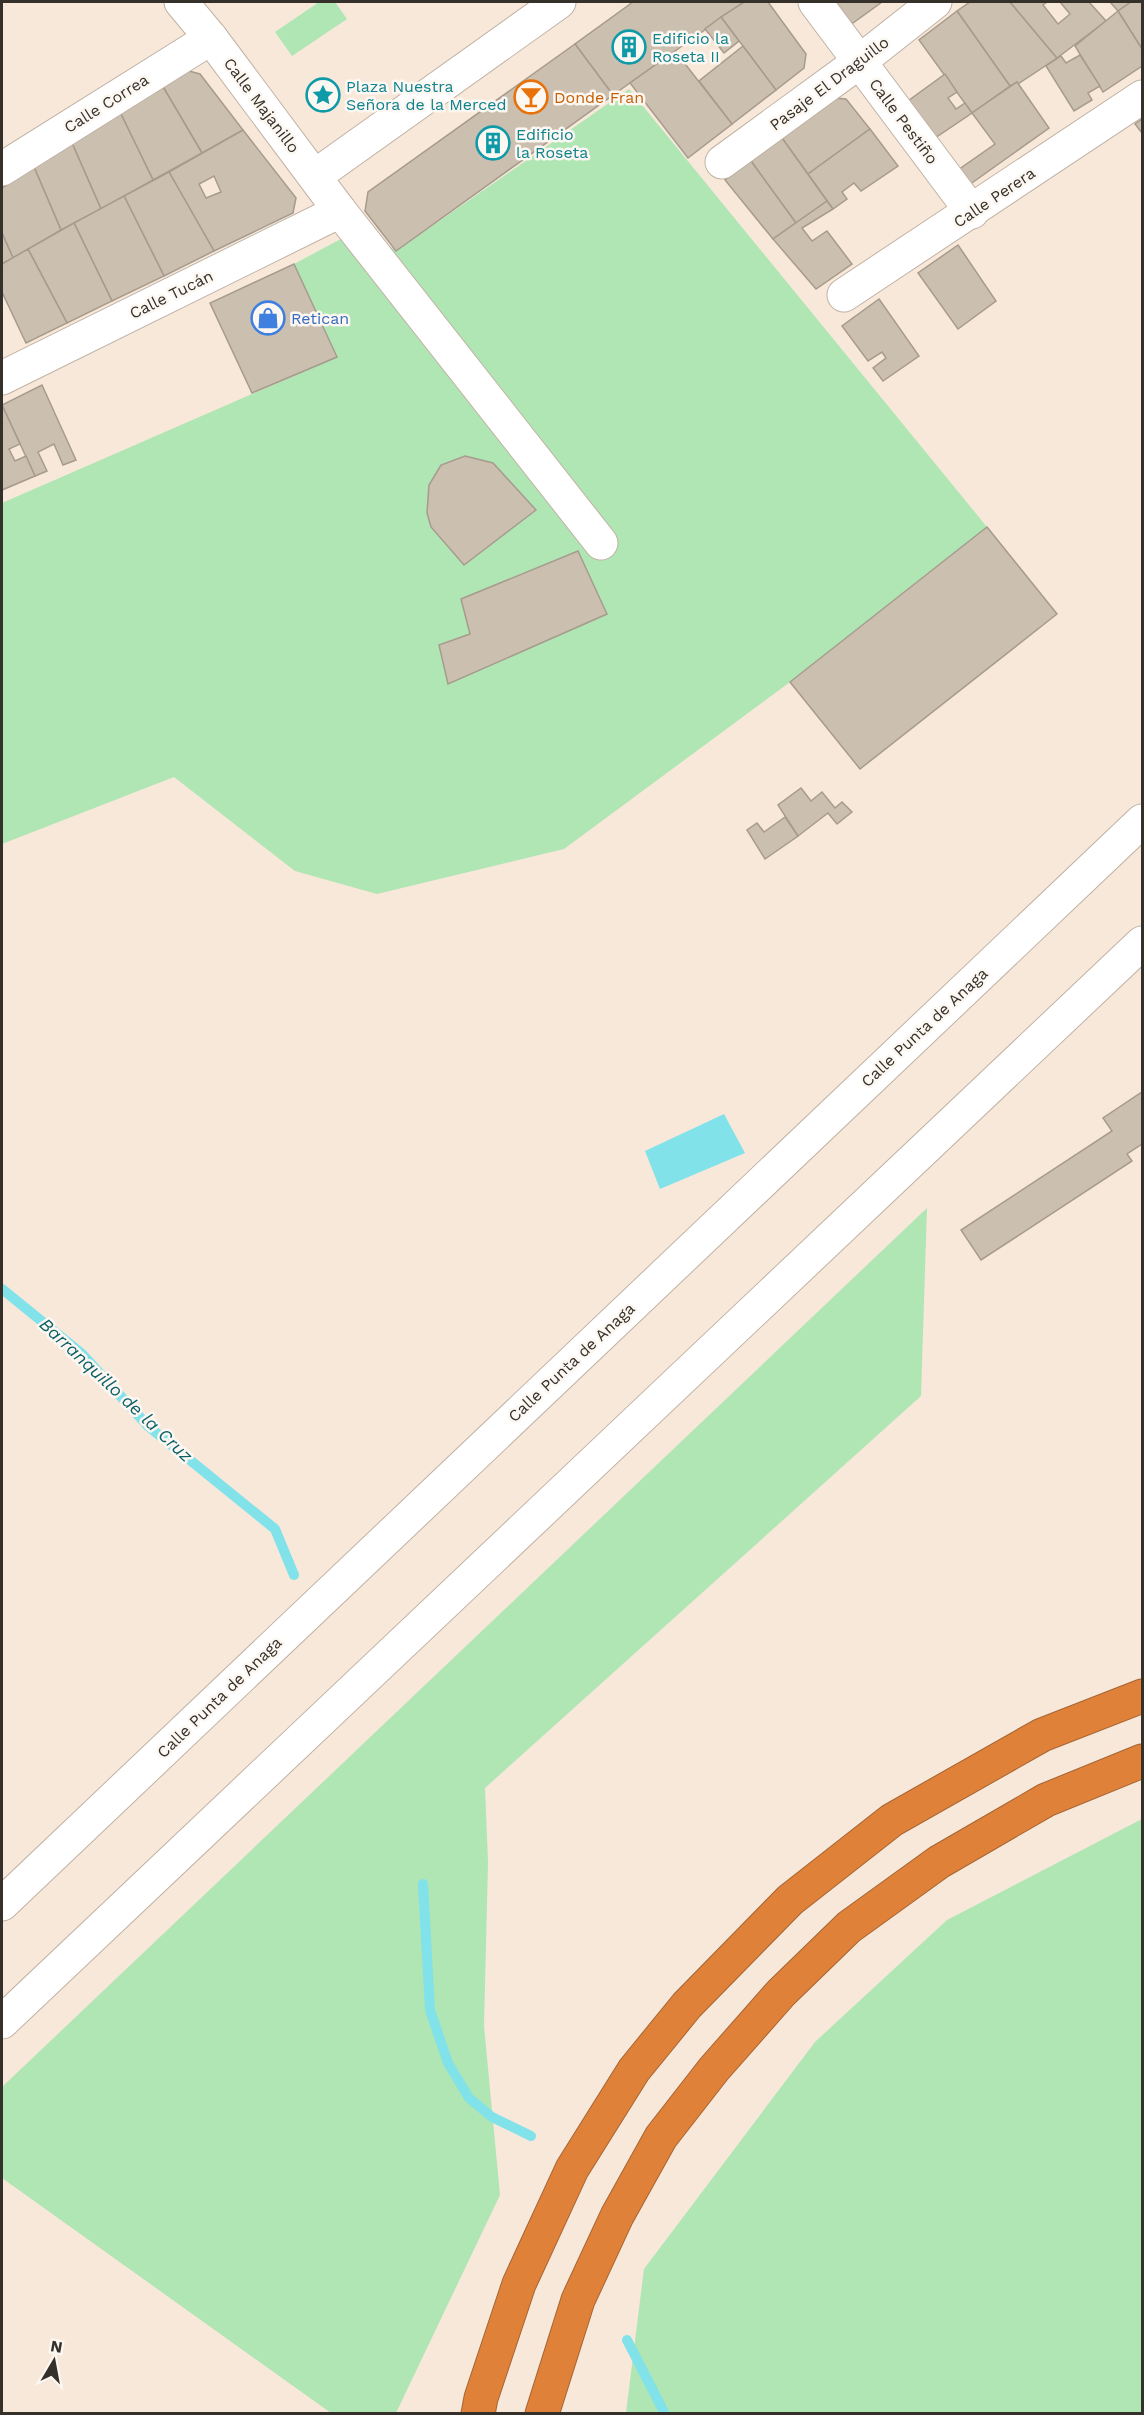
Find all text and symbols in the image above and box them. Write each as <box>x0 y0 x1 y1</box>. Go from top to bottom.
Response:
building icon: Edificio la Roseta II <box>611 29 647 65</box>
place label: Edificio la Roseta II <box>652 29 729 66</box>
street label: Pasaje El Draguillo <box>766 32 893 134</box>
street label: Calle Majanillo <box>220 54 303 157</box>
street label: Calle Correa <box>60 70 152 137</box>
street label: Calle Pestiño <box>865 75 942 168</box>
place icon: Plaza Nuestra Señora de la Merced <box>305 77 341 113</box>
place label: Plaza Nuestra Señora de la Merced <box>346 77 506 114</box>
bar icon: Donde Fran <box>513 79 549 115</box>
place label: Donde Fran <box>554 88 644 107</box>
building icon: Edificio la Roseta <box>475 125 511 161</box>
place label: Edificio la Roseta <box>516 125 588 162</box>
street label: Calle Perera <box>950 163 1039 232</box>
street label: Calle Tucán <box>126 266 216 323</box>
shop icon: Retican <box>250 300 286 336</box>
place label: Retican <box>291 309 349 328</box>
street label: Calle Punta de Anaga <box>857 964 992 1091</box>
street label: Calle Punta de Anaga <box>504 1299 639 1426</box>
water label: Barranquillo de la Cruz <box>36 1313 198 1466</box>
street label: Calle Punta de Anaga <box>153 1633 286 1762</box>
north arrow <box>24 2331 84 2391</box>
text: N <box>49 2336 64 2357</box>

